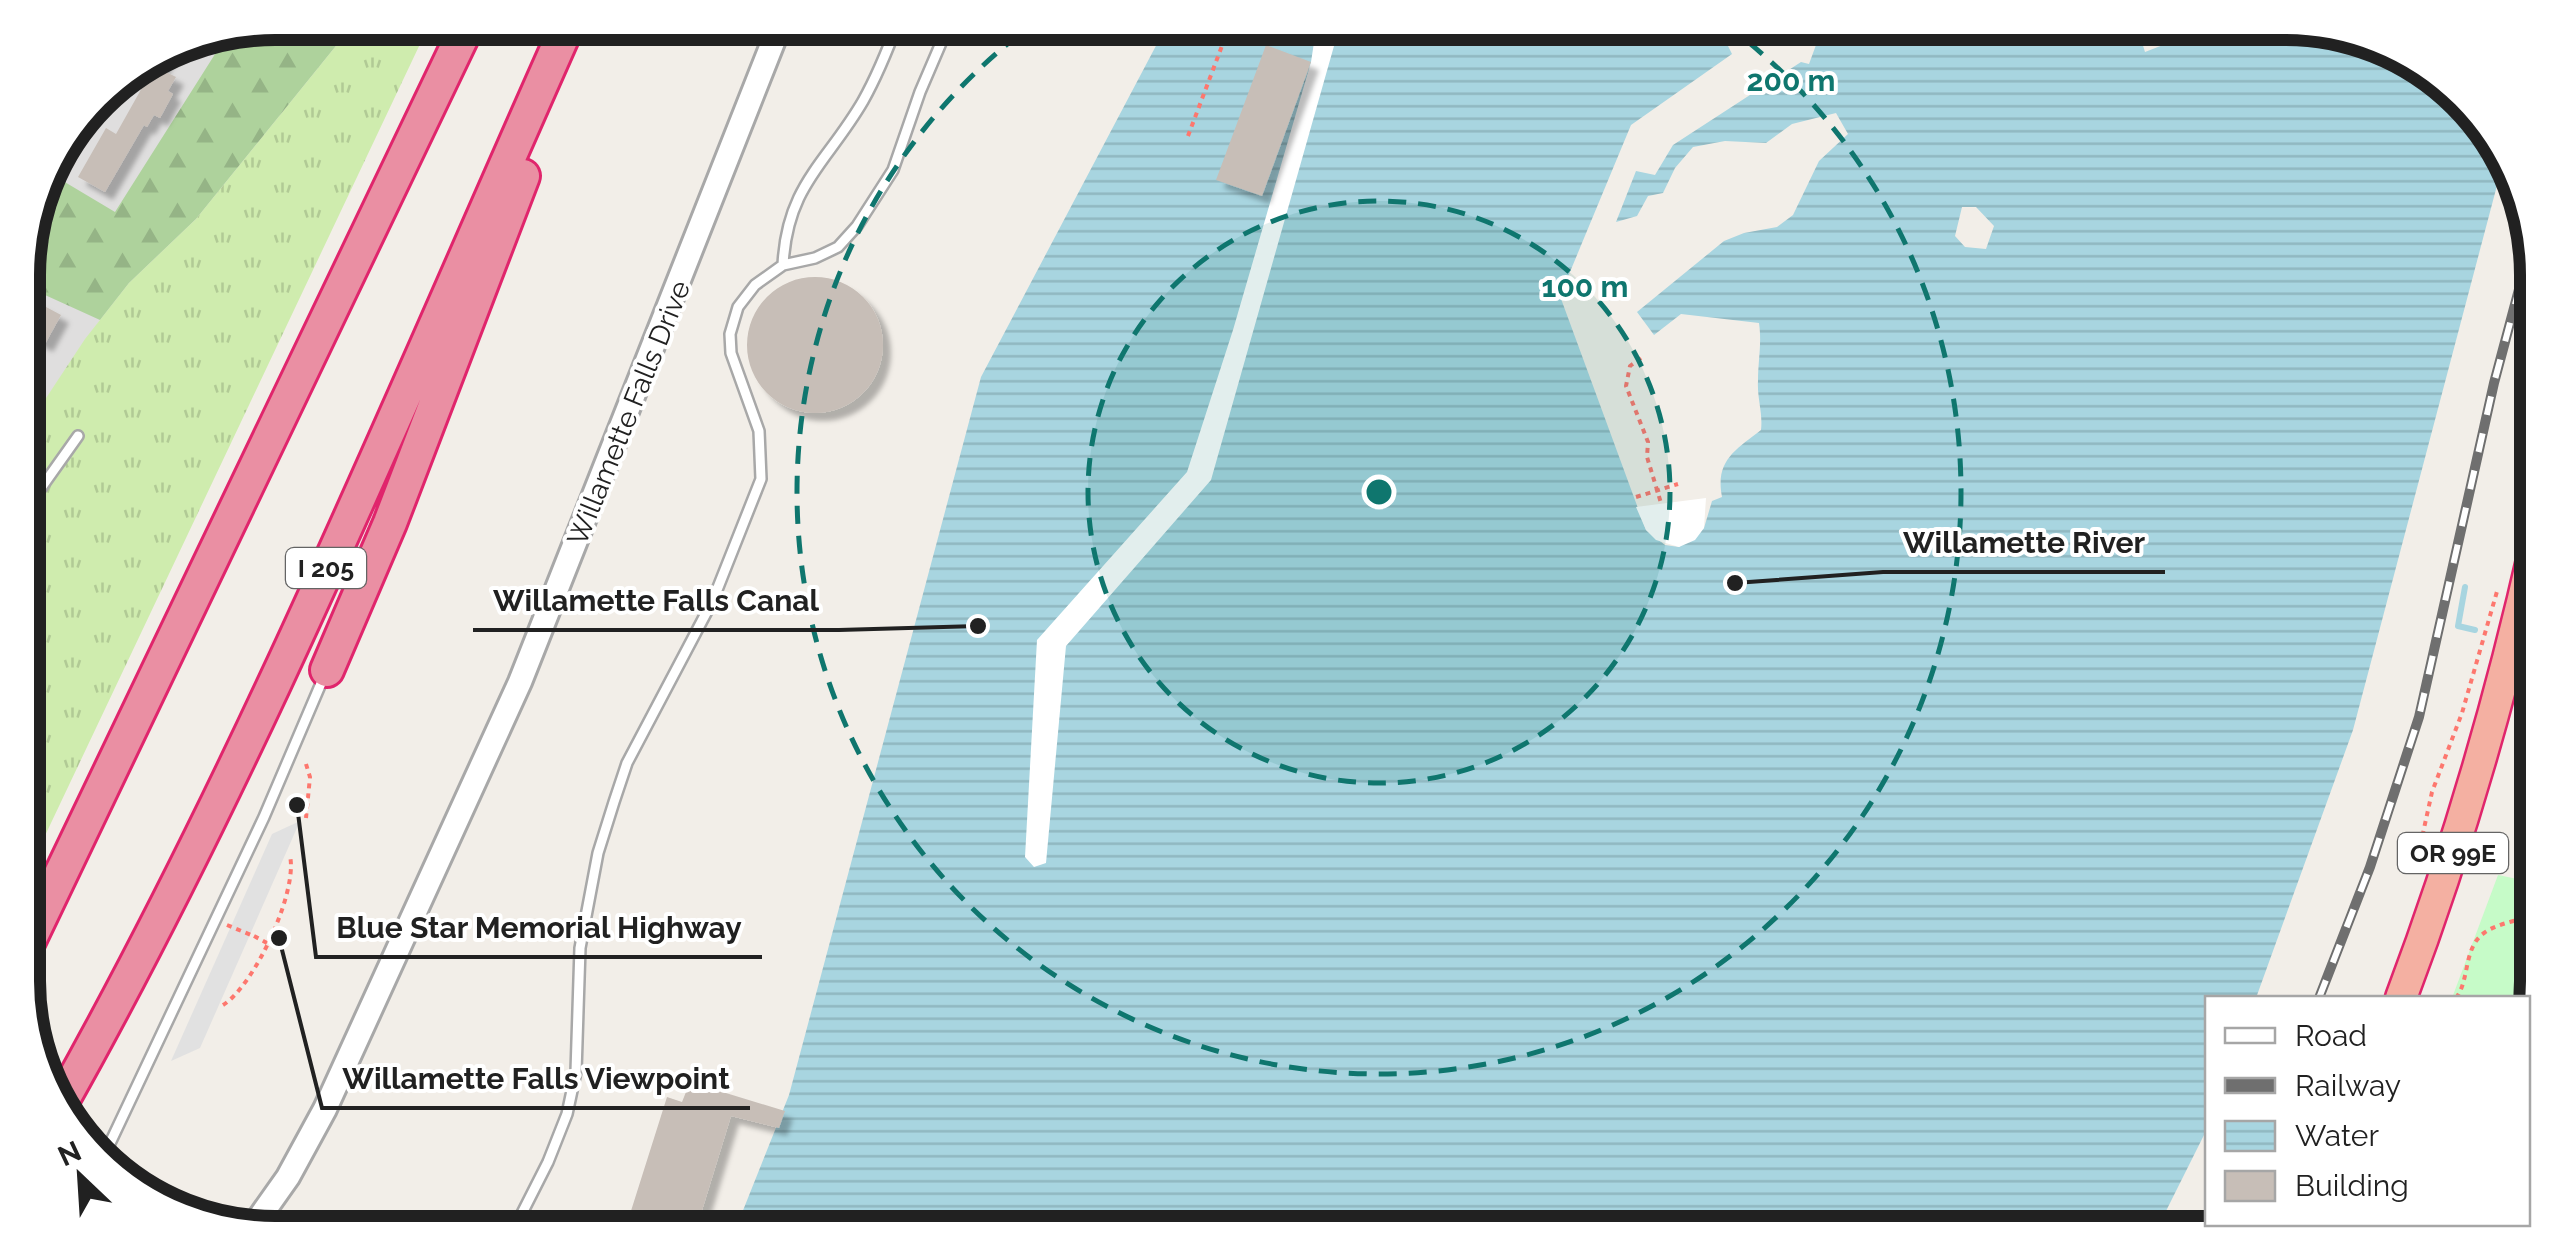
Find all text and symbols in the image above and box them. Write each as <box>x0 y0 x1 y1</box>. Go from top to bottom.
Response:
text: 200 m <box>1747 63 1835 98</box>
text: 100 m <box>1542 269 1628 304</box>
street label: Willamette Falls Drive <box>561 276 697 550</box>
centre of rings <box>1361 474 1397 510</box>
callout: Willamette River <box>1883 512 2165 572</box>
text: Willamette River <box>1903 525 2145 560</box>
road number: I 205 <box>286 548 366 588</box>
callout: Willamette Falls Canal <box>473 570 839 630</box>
text: Willamette Falls Canal <box>493 583 819 618</box>
road number: OR 99E <box>2398 833 2508 873</box>
callout: Blue Star Memorial Highway <box>316 897 762 957</box>
text: Blue Star Memorial Highway <box>336 910 742 945</box>
legend <box>2205 996 2530 1226</box>
text: Road <box>2295 1018 2367 1053</box>
callout: Willamette Falls Viewpoint <box>322 1048 750 1108</box>
text: Willamette Falls Viewpoint <box>342 1061 730 1096</box>
text: Railway <box>2295 1068 2401 1103</box>
text: Water <box>2295 1118 2379 1153</box>
north arrow <box>30 1126 130 1226</box>
text: N <box>53 1134 86 1173</box>
text: Building <box>2295 1168 2409 1203</box>

